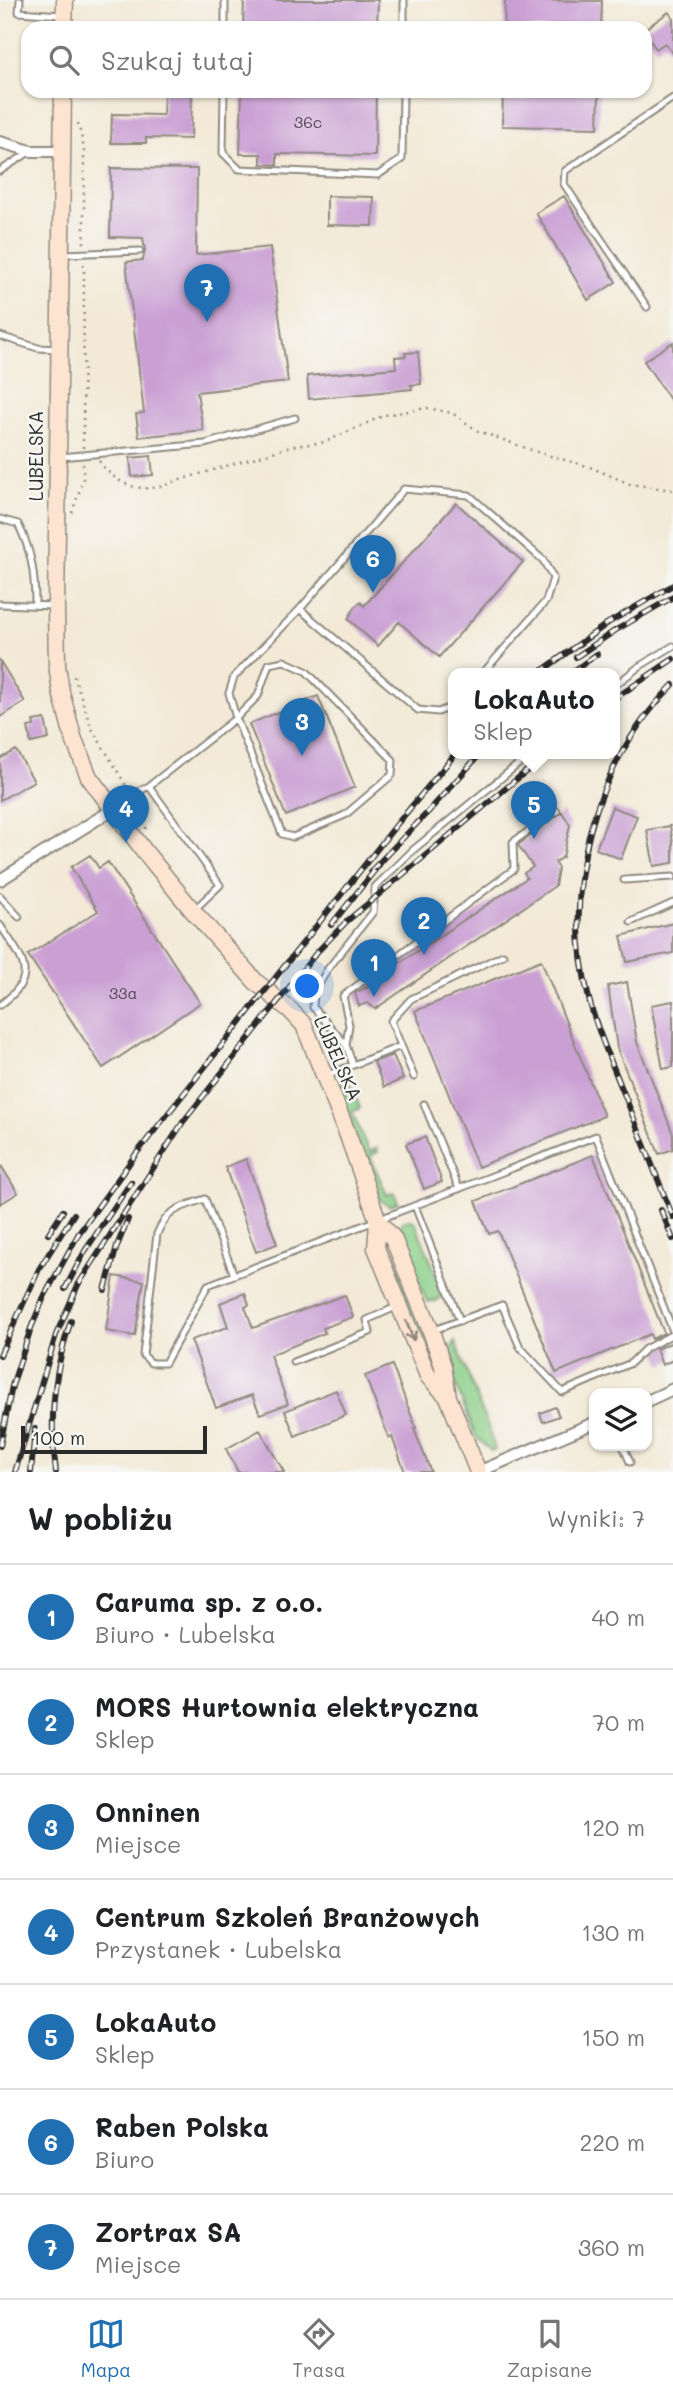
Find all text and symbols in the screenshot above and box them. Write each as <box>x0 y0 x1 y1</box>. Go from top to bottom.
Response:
search box <box>21 21 652 98</box>
icon: search <box>45 41 83 79</box>
text: Szukaj tutaj <box>101 43 253 77</box>
house number: 36c <box>294 111 322 132</box>
pin: 7 <box>184 264 230 322</box>
street label: LUBELSKA <box>23 411 48 501</box>
pin: 6 <box>350 535 396 593</box>
popup <box>448 668 620 759</box>
text: LokaAuto <box>473 682 595 716</box>
pin: 3 <box>279 698 325 756</box>
text: Sklep <box>473 716 533 746</box>
pin: 5 <box>511 781 557 839</box>
pin: 4 <box>103 785 149 843</box>
pin: 2 <box>401 897 447 955</box>
pin: 1 <box>351 939 397 997</box>
your location <box>290 969 324 1003</box>
house number: 33a <box>109 982 137 1003</box>
street label: LUBELSKA <box>309 1011 368 1104</box>
one-way arrow <box>404 1320 417 1342</box>
map controls <box>589 1388 652 1451</box>
button: layers <box>589 1388 652 1451</box>
scale bar <box>21 1423 206 1455</box>
text: 100 m <box>32 1425 85 1450</box>
text: W pobliżu <box>28 1498 173 1538</box>
text: Wyniki: 7 <box>546 1503 645 1533</box>
text: Caruma sp. z o.o. <box>95 1585 323 1619</box>
text: 1 <box>46 1602 56 1632</box>
text: 40 m <box>592 1602 645 1632</box>
text: Biuro · Lubelska <box>95 1619 276 1649</box>
text: MORS Hurtownia elektryczna <box>95 1690 479 1724</box>
text: 2 <box>45 1707 57 1737</box>
text: 70 m <box>592 1707 645 1737</box>
text: Sklep <box>95 1724 154 1754</box>
text: Onninen <box>95 1795 200 1829</box>
text: 3 <box>44 1812 58 1842</box>
text: 120 m <box>582 1812 645 1842</box>
text: Miejsce <box>95 1829 181 1859</box>
text: Centrum Szkoleń Branżowych <box>95 1900 479 1934</box>
text: 4 <box>44 1917 58 1947</box>
text: 130 m <box>581 1917 645 1947</box>
text: Przystanek · Lubelska <box>95 1934 342 1964</box>
text: LokaAuto <box>95 2005 216 2039</box>
text: 5 <box>44 2022 58 2052</box>
text: 150 m <box>581 2022 645 2052</box>
text: Sklep <box>95 2039 154 2069</box>
text: Raben Polska <box>95 2110 269 2144</box>
text: 6 <box>44 2127 58 2157</box>
text: 220 m <box>579 2127 645 2157</box>
text: Biuro <box>95 2144 154 2174</box>
text: Zortrax SA <box>95 2215 241 2249</box>
text: 7 <box>45 2232 57 2262</box>
text: 360 m <box>578 2232 645 2262</box>
text: Miejsce <box>95 2249 181 2279</box>
tab: Mapa <box>81 2315 131 2382</box>
tab: Trasa <box>292 2315 346 2382</box>
tab: Zapisane <box>507 2315 592 2382</box>

